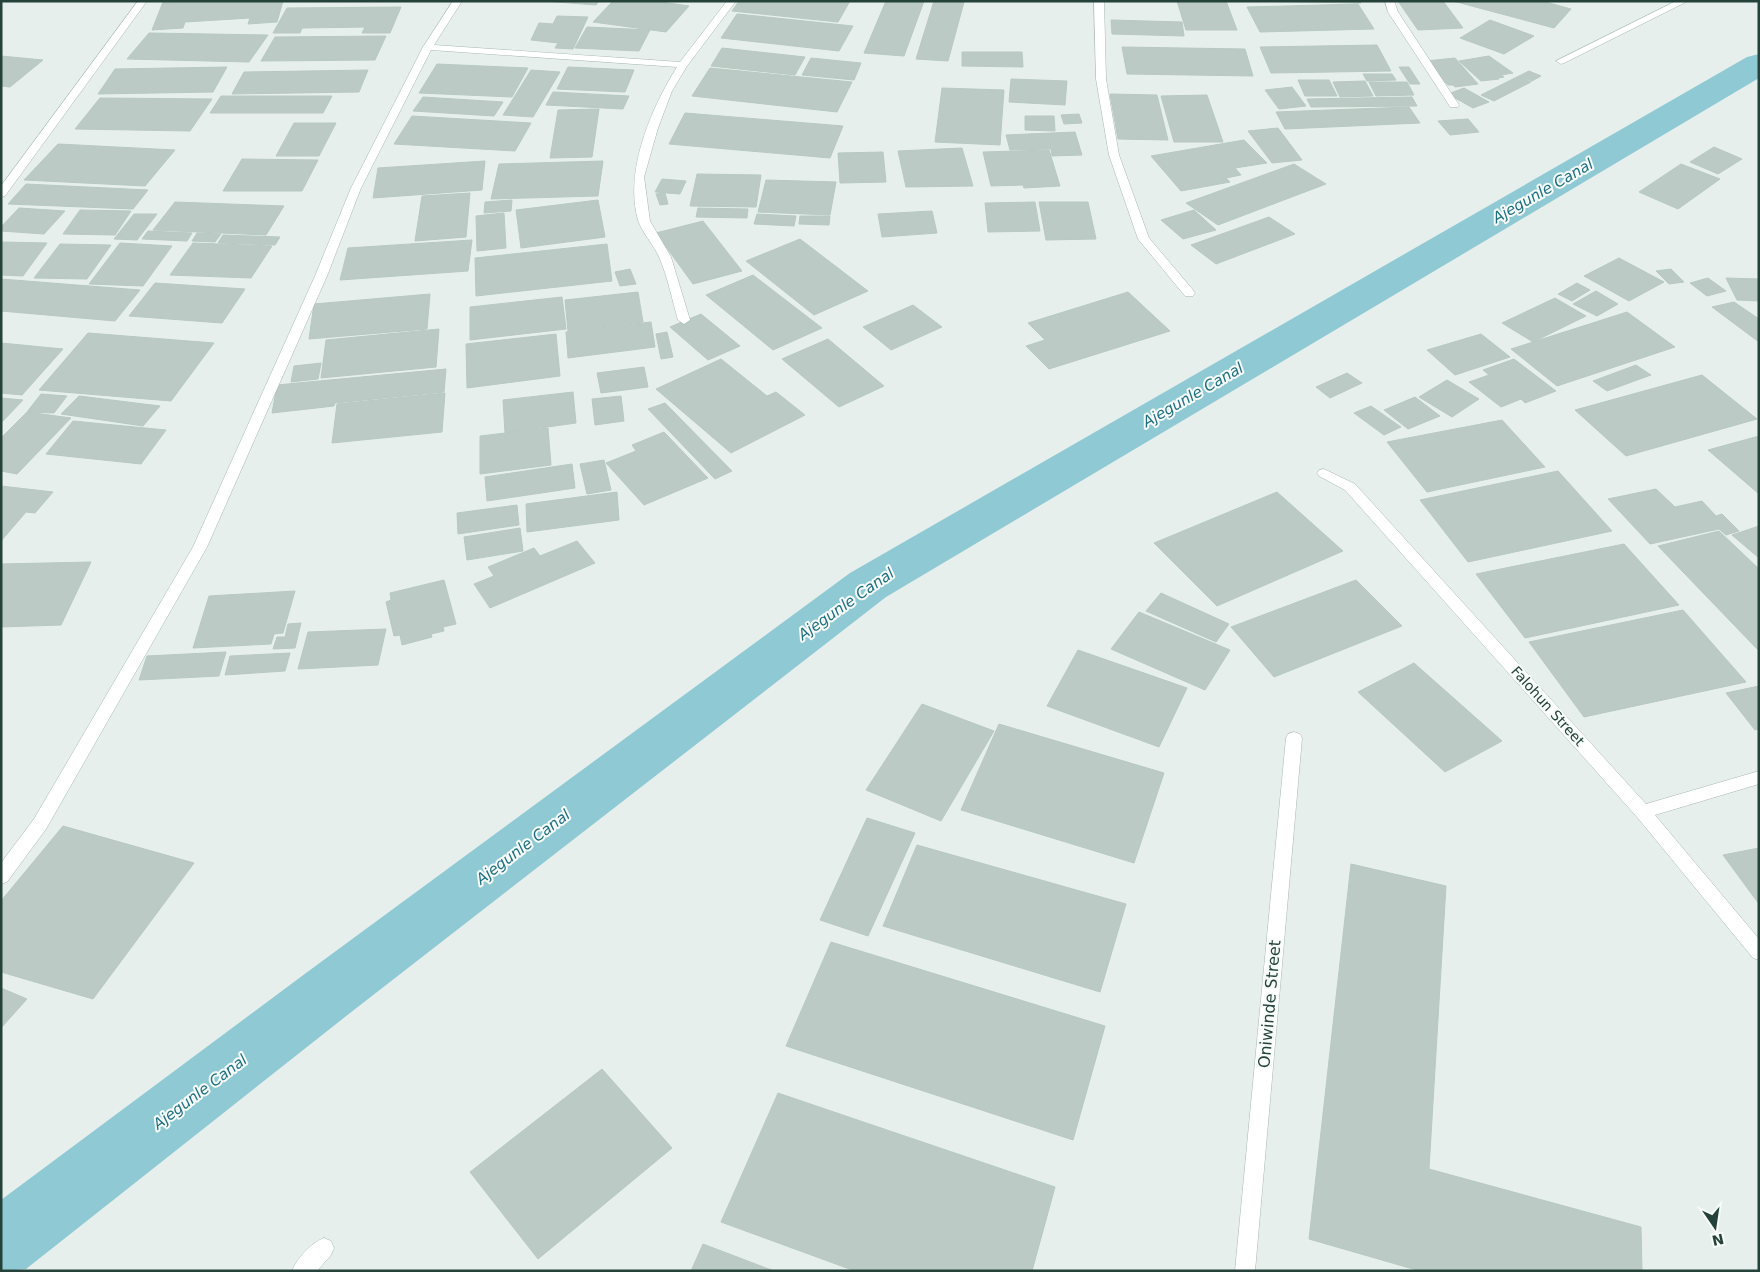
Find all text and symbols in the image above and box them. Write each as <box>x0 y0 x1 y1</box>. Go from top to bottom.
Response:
water label: Ajegunle Canal <box>1489 155 1597 228</box>
water label: Ajegunle Canal <box>1139 359 1247 432</box>
water label: Ajegunle Canal <box>794 564 898 644</box>
street label: Falohun Street <box>1508 663 1588 749</box>
water label: Ajegunle Canal <box>472 805 574 889</box>
street label: Oniwinde Street <box>1254 939 1285 1069</box>
water label: Ajegunle Canal <box>149 1050 251 1134</box>
north arrow <box>1690 1202 1740 1252</box>
text: N <box>1710 1231 1725 1249</box>

